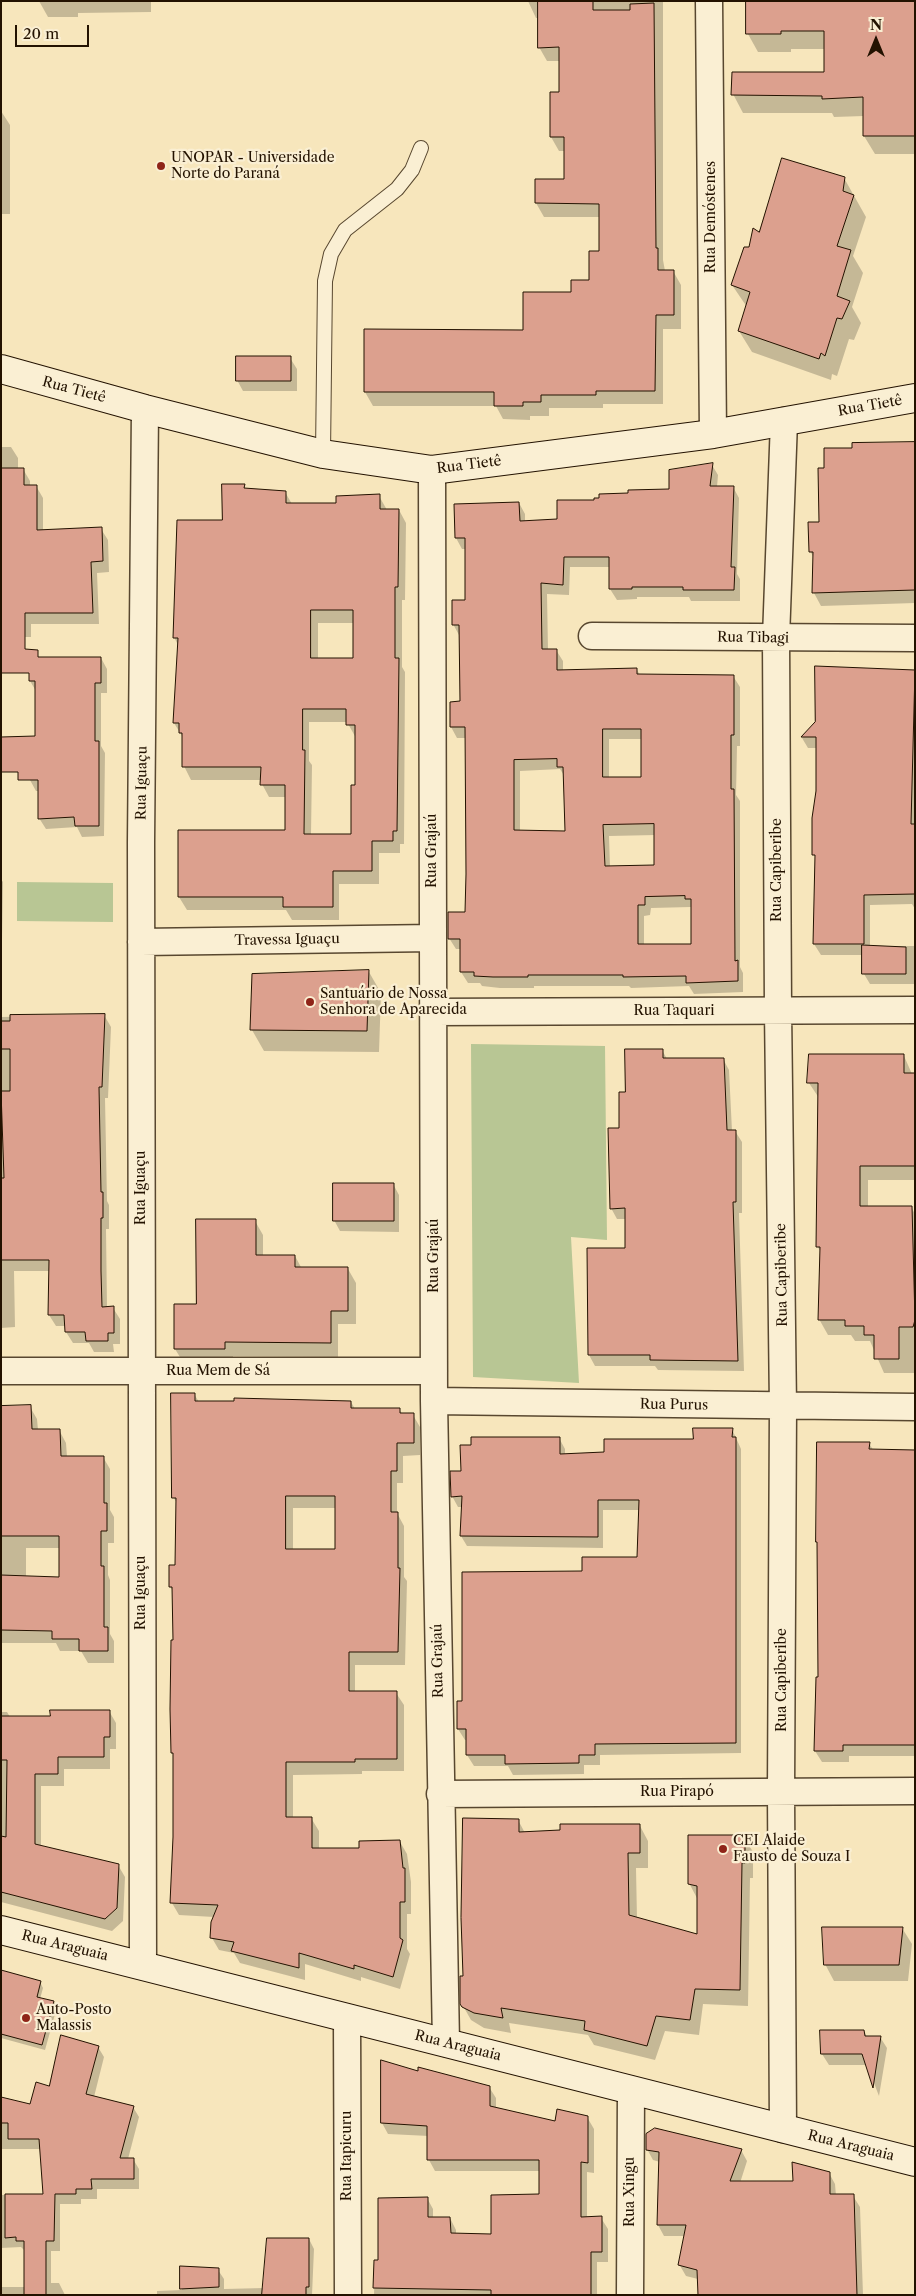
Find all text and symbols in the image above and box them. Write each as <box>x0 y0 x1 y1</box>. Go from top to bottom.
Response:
scale bar <box>18 15 91 47</box>
north arrow <box>851 15 901 65</box>
text: N <box>870 16 882 34</box>
text: 20 m <box>23 24 59 43</box>
place label: UNOPAR - Universidade Norte do Paraná <box>171 150 335 182</box>
marker: UNOPAR - Universidade Norte do Paraná <box>155 160 167 172</box>
street label: Rua Demóstenes <box>703 161 719 273</box>
street label: Rua Tietê <box>40 373 108 407</box>
street label: Rua Tietê <box>836 392 904 420</box>
street label: Rua Tietê <box>436 453 502 477</box>
street label: Rua Tibagi <box>717 629 789 647</box>
street label: Rua Iguaçu <box>133 746 151 820</box>
street label: Rua Grajaú <box>424 814 440 888</box>
street label: Rua Capiberibe <box>769 818 785 922</box>
street label: Travessa Iguaçu <box>234 931 340 949</box>
place label: Santuário de Nossa Senhora de Aparecida <box>320 986 467 1019</box>
marker: Santuário de Nossa Senhora de Aparecida <box>304 996 316 1008</box>
street label: Rua Taquari <box>633 1003 715 1019</box>
street label: Rua Iguaçu <box>133 1151 149 1225</box>
street label: Rua Grajaú <box>426 1219 442 1293</box>
street label: Rua Capiberibe <box>773 1223 791 1327</box>
street label: Rua Mem de Sá <box>166 1363 270 1379</box>
street label: Rua Purus <box>640 1396 708 1414</box>
street label: Rua Iguaçu <box>133 1556 149 1630</box>
street label: Rua Grajaú <box>429 1624 447 1698</box>
street label: Rua Capiberibe <box>774 1628 790 1732</box>
street label: Rua Pirapó <box>640 1784 714 1800</box>
place label: CEI Alaide Fausto de Souza I <box>733 1833 850 1865</box>
marker: CEI Alaide Fausto de Souza I <box>717 1843 729 1855</box>
street label: Rua Araguaia <box>20 1927 110 1965</box>
place label: Auto-Posto Malassis <box>36 2002 112 2034</box>
marker: Auto-Posto Malassis <box>20 2012 32 2024</box>
street label: Rua Araguaia <box>413 2027 503 2065</box>
street label: Rua Itapicuru <box>339 2111 355 2201</box>
street label: Rua Araguaia <box>806 2127 896 2165</box>
street label: Rua Xingu <box>622 2157 638 2227</box>

